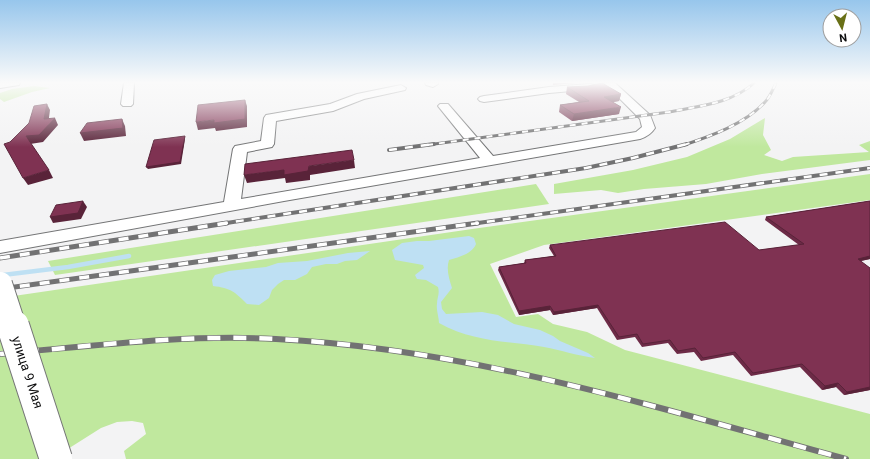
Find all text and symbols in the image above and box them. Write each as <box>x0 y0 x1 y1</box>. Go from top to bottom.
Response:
north arrow <box>822 8 862 48</box>
text: N <box>838 31 848 44</box>
street label: улица 9 Мая <box>9 334 46 410</box>

